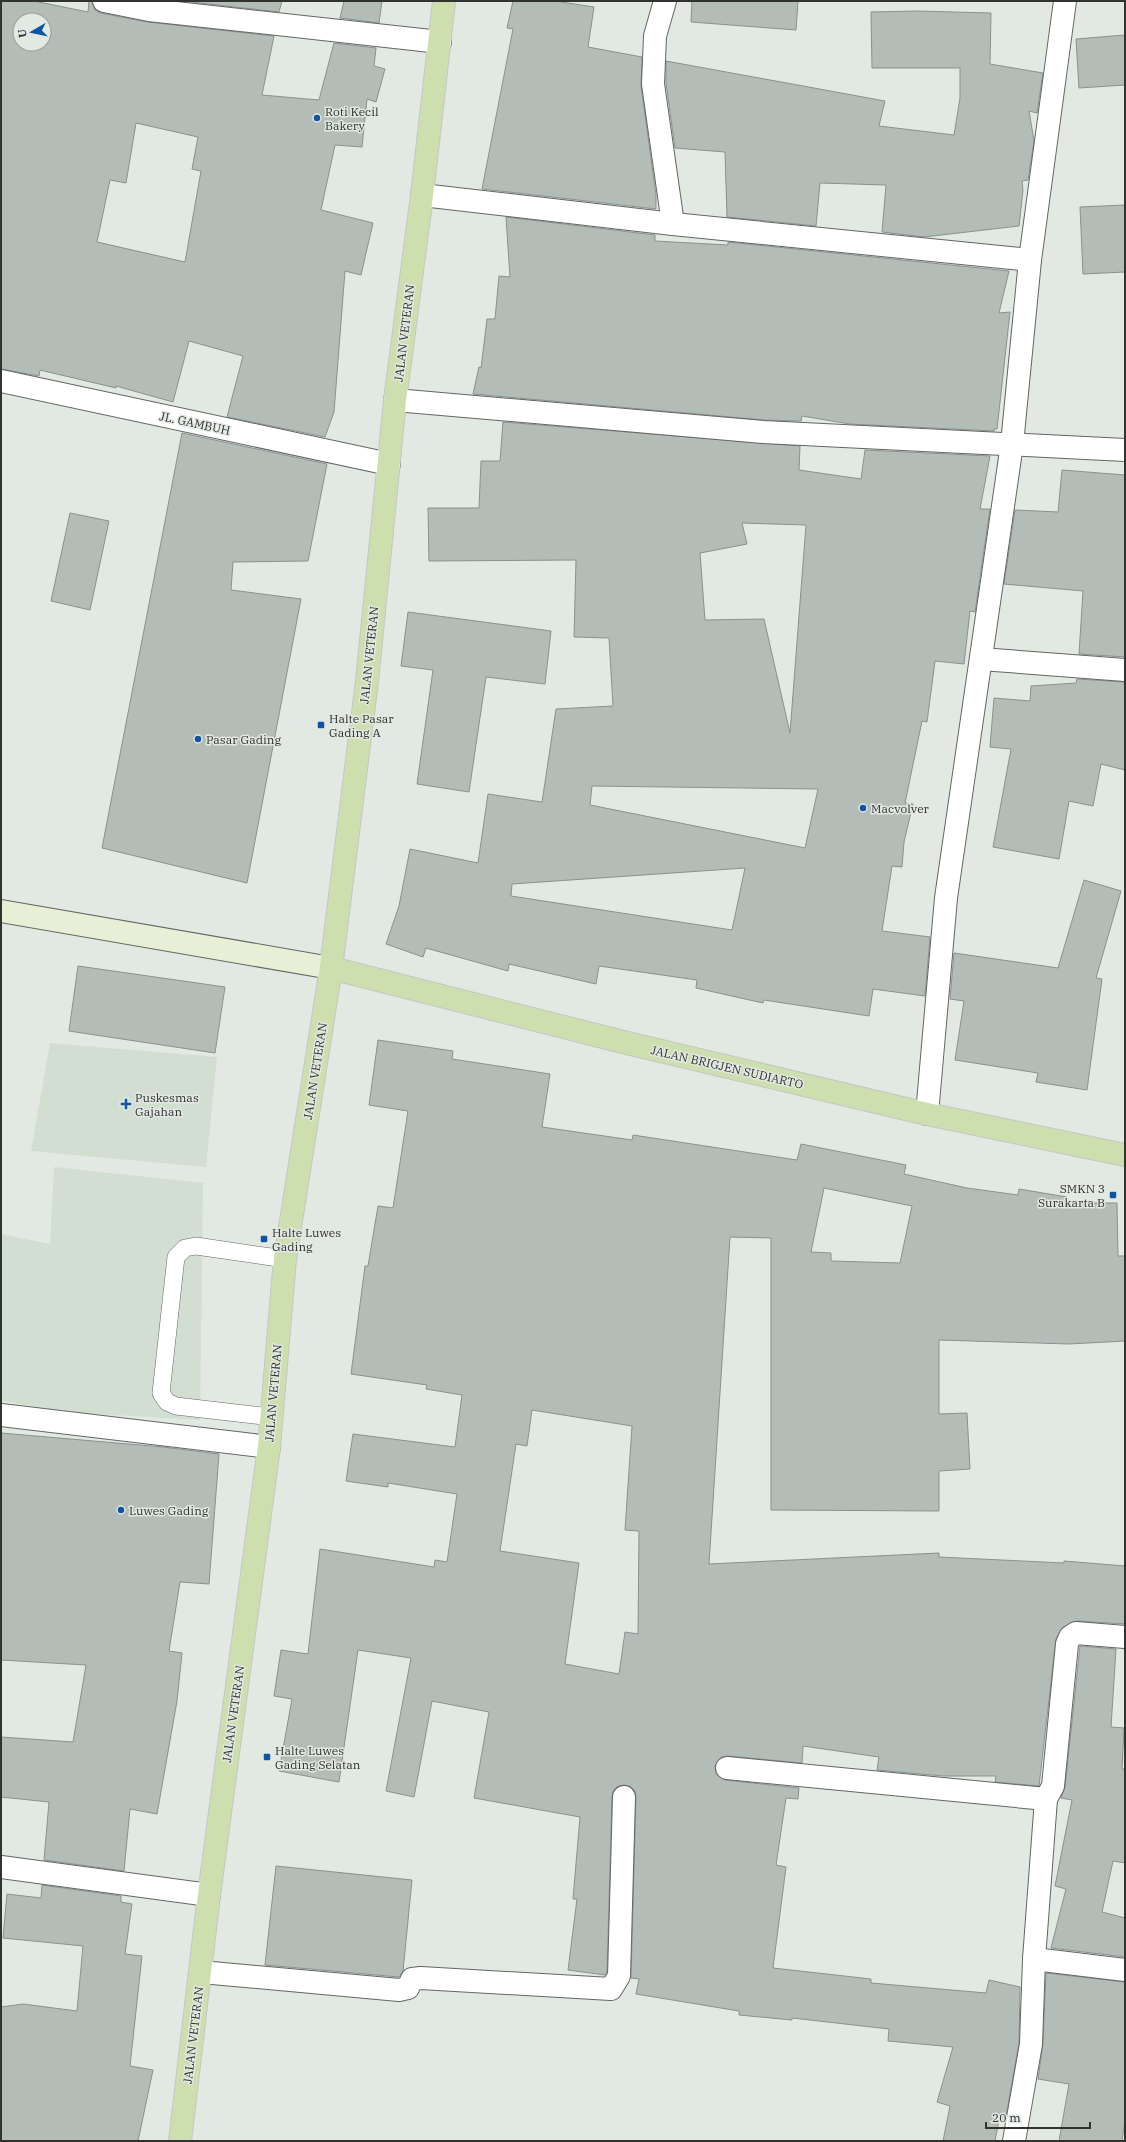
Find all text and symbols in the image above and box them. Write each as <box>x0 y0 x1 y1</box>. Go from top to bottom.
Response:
north arrow <box>12 12 52 52</box>
text: U <box>14 28 30 39</box>
place label: Roti Kecil Bakery <box>325 104 379 133</box>
marker: Roti Kecil Bakery <box>312 113 322 123</box>
street label: JALAN VETERAN <box>391 283 417 383</box>
street label: JL. GAMBUH <box>158 408 232 438</box>
street label: JALAN VETERAN <box>356 606 382 704</box>
place label: Halte Pasar Gading A <box>329 711 394 740</box>
marker: Halte Pasar Gading A <box>316 720 326 730</box>
place label: Pasar Gading <box>206 732 281 747</box>
marker: Pasar Gading <box>193 734 203 744</box>
place label: Macvolver <box>871 801 930 816</box>
marker: Macvolver <box>858 803 868 813</box>
street label: JALAN VETERAN <box>300 1021 330 1121</box>
street label: JALAN BRIGJEN SUDIARTO <box>649 1042 805 1092</box>
place label: Puskesmas Gajahan <box>135 1090 199 1119</box>
marker: Puskesmas Gajahan <box>120 1098 132 1110</box>
place label: SMKN 3 Surakarta B <box>1038 1181 1105 1210</box>
marker: SMKN 3 Surakarta B <box>1108 1190 1118 1200</box>
place label: Halte Luwes Gading <box>272 1225 341 1254</box>
marker: Halte Luwes Gading <box>259 1234 269 1244</box>
street label: JALAN VETERAN <box>261 1344 285 1442</box>
place label: Luwes Gading <box>129 1503 209 1518</box>
marker: Luwes Gading <box>116 1505 126 1515</box>
street label: JALAN VETERAN <box>219 1664 247 1764</box>
place label: Halte Luwes Gading Selatan <box>275 1743 361 1772</box>
marker: Halte Luwes Gading Selatan <box>262 1752 272 1762</box>
street label: JALAN VETERAN <box>180 1985 206 2085</box>
scale bar <box>986 2104 1090 2130</box>
text: 20 m <box>992 2110 1021 2125</box>

